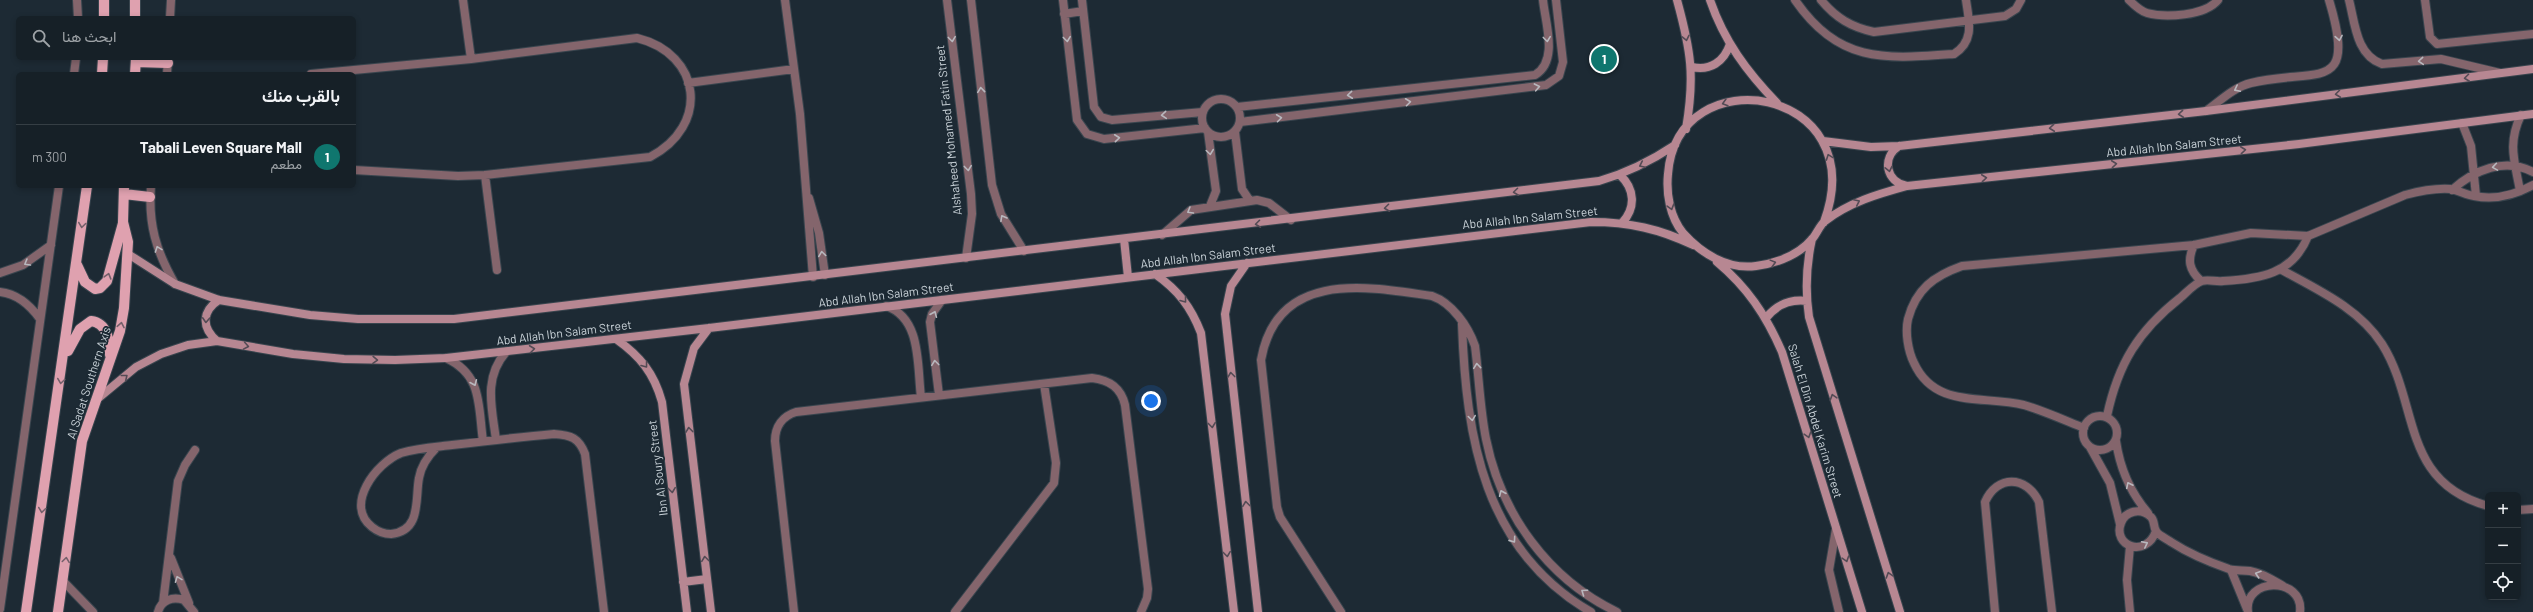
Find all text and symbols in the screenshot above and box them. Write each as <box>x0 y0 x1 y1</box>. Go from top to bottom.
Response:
search box <box>16 16 356 60</box>
icon: search <box>30 27 52 49</box>
text: ابحث هنا <box>62 27 116 45</box>
one-way arrow <box>1682 35 1690 41</box>
one-way arrow <box>2334 35 2342 41</box>
one-way arrow <box>947 36 956 42</box>
one-way arrow <box>1062 36 1071 42</box>
one-way arrow <box>1542 36 1551 42</box>
street label: Alshaheed Mohamed Fatin Street <box>932 44 964 216</box>
pin: 1 <box>1591 44 1617 74</box>
one-way arrow <box>2418 56 2424 65</box>
one-way arrow <box>2463 73 2470 82</box>
one-way arrow <box>1534 83 1540 91</box>
one-way arrow <box>2234 84 2241 92</box>
text: بالقرب منك <box>262 85 340 105</box>
one-way arrow <box>977 87 986 93</box>
one-way arrow <box>2335 89 2341 98</box>
one-way arrow <box>1347 91 1353 100</box>
one-way arrow <box>1405 98 1411 107</box>
one-way arrow <box>1722 98 1729 107</box>
one-way arrow <box>2178 109 2184 118</box>
one-way arrow <box>1161 111 1167 120</box>
one-way arrow <box>1276 114 1282 123</box>
one-way arrow <box>2049 124 2055 133</box>
street label: Abd Allah Ibn Salam Street <box>2105 131 2242 159</box>
one-way arrow <box>1114 134 1120 143</box>
text: Tabali Leven Square Mall <box>140 138 302 156</box>
one-way arrow <box>2240 146 2246 155</box>
text: 300 m <box>32 149 67 165</box>
text: 1 <box>325 149 329 165</box>
one-way arrow <box>1205 149 1214 155</box>
one-way arrow <box>1825 153 1833 160</box>
text: مطعم <box>271 156 302 172</box>
one-way arrow <box>1639 160 1646 168</box>
one-way arrow <box>2111 160 2117 169</box>
one-way arrow <box>2492 162 2498 171</box>
one-way arrow <box>963 165 972 171</box>
one-way arrow <box>1885 166 1893 172</box>
one-way arrow <box>1981 174 1987 183</box>
one-way arrow <box>1513 187 1519 196</box>
one-way arrow <box>1853 199 1861 207</box>
one-way arrow <box>1384 203 1390 212</box>
street label: Abd Allah Ibn Salam Street <box>1461 203 1598 231</box>
one-way arrow <box>1666 203 1675 210</box>
one-way arrow <box>1187 207 1194 214</box>
one-way arrow <box>1000 215 1008 222</box>
one-way arrow <box>1255 219 1261 228</box>
one-way arrow <box>78 222 87 228</box>
street label: Abd Allah Ibn Salam Street <box>1139 240 1276 270</box>
one-way arrow <box>154 245 162 252</box>
one-way arrow <box>818 251 827 257</box>
one-way arrow <box>24 258 31 265</box>
one-way arrow <box>1769 259 1776 268</box>
one-way arrow <box>103 273 112 280</box>
street label: Abd Allah Ibn Salam Street <box>817 279 954 309</box>
one-way arrow <box>1179 295 1186 302</box>
one-way arrow <box>929 311 937 318</box>
one-way arrow <box>202 317 210 323</box>
street label: Abd Allah Ibn Salam Street <box>495 317 632 347</box>
one-way arrow <box>116 322 125 328</box>
street label: Al Sadat Southern Axis <box>63 325 113 441</box>
one-way arrow <box>243 341 249 349</box>
street label: Salah El Din Abdel Karim Street <box>1786 342 1846 499</box>
one-way arrow <box>529 345 535 354</box>
one-way arrow <box>372 355 378 364</box>
one-way arrow <box>640 360 647 367</box>
one-way arrow <box>931 360 940 366</box>
one-way arrow <box>1473 363 1482 369</box>
one-way arrow <box>1227 372 1236 378</box>
one-way arrow <box>120 374 127 381</box>
one-way arrow <box>57 378 66 384</box>
one-way arrow <box>469 380 477 387</box>
your location <box>1141 391 1161 411</box>
one-way arrow <box>1829 394 1838 401</box>
one-way arrow <box>1467 415 1476 421</box>
street label: Ibn Al Soury Street <box>644 419 670 517</box>
one-way arrow <box>1207 422 1216 428</box>
one-way arrow <box>685 427 694 433</box>
one-way arrow <box>1803 431 1811 438</box>
one-way arrow <box>2126 482 2134 489</box>
one-way arrow <box>667 487 676 493</box>
one-way arrow <box>1499 490 1507 498</box>
map controls <box>2485 492 2521 600</box>
button: + <box>2485 492 2521 528</box>
one-way arrow <box>1242 501 1251 507</box>
one-way arrow <box>38 507 47 513</box>
button: − <box>2485 528 2521 564</box>
one-way arrow <box>1508 536 1516 543</box>
one-way arrow <box>2141 541 2148 549</box>
one-way arrow <box>1222 551 1231 557</box>
one-way arrow <box>61 556 70 563</box>
one-way arrow <box>700 556 709 562</box>
one-way arrow <box>1841 556 1850 563</box>
button: locate <box>2485 564 2521 600</box>
one-way arrow <box>2255 570 2262 578</box>
one-way arrow <box>1885 571 1893 578</box>
one-way arrow <box>174 575 182 582</box>
one-way arrow <box>1581 589 1588 597</box>

